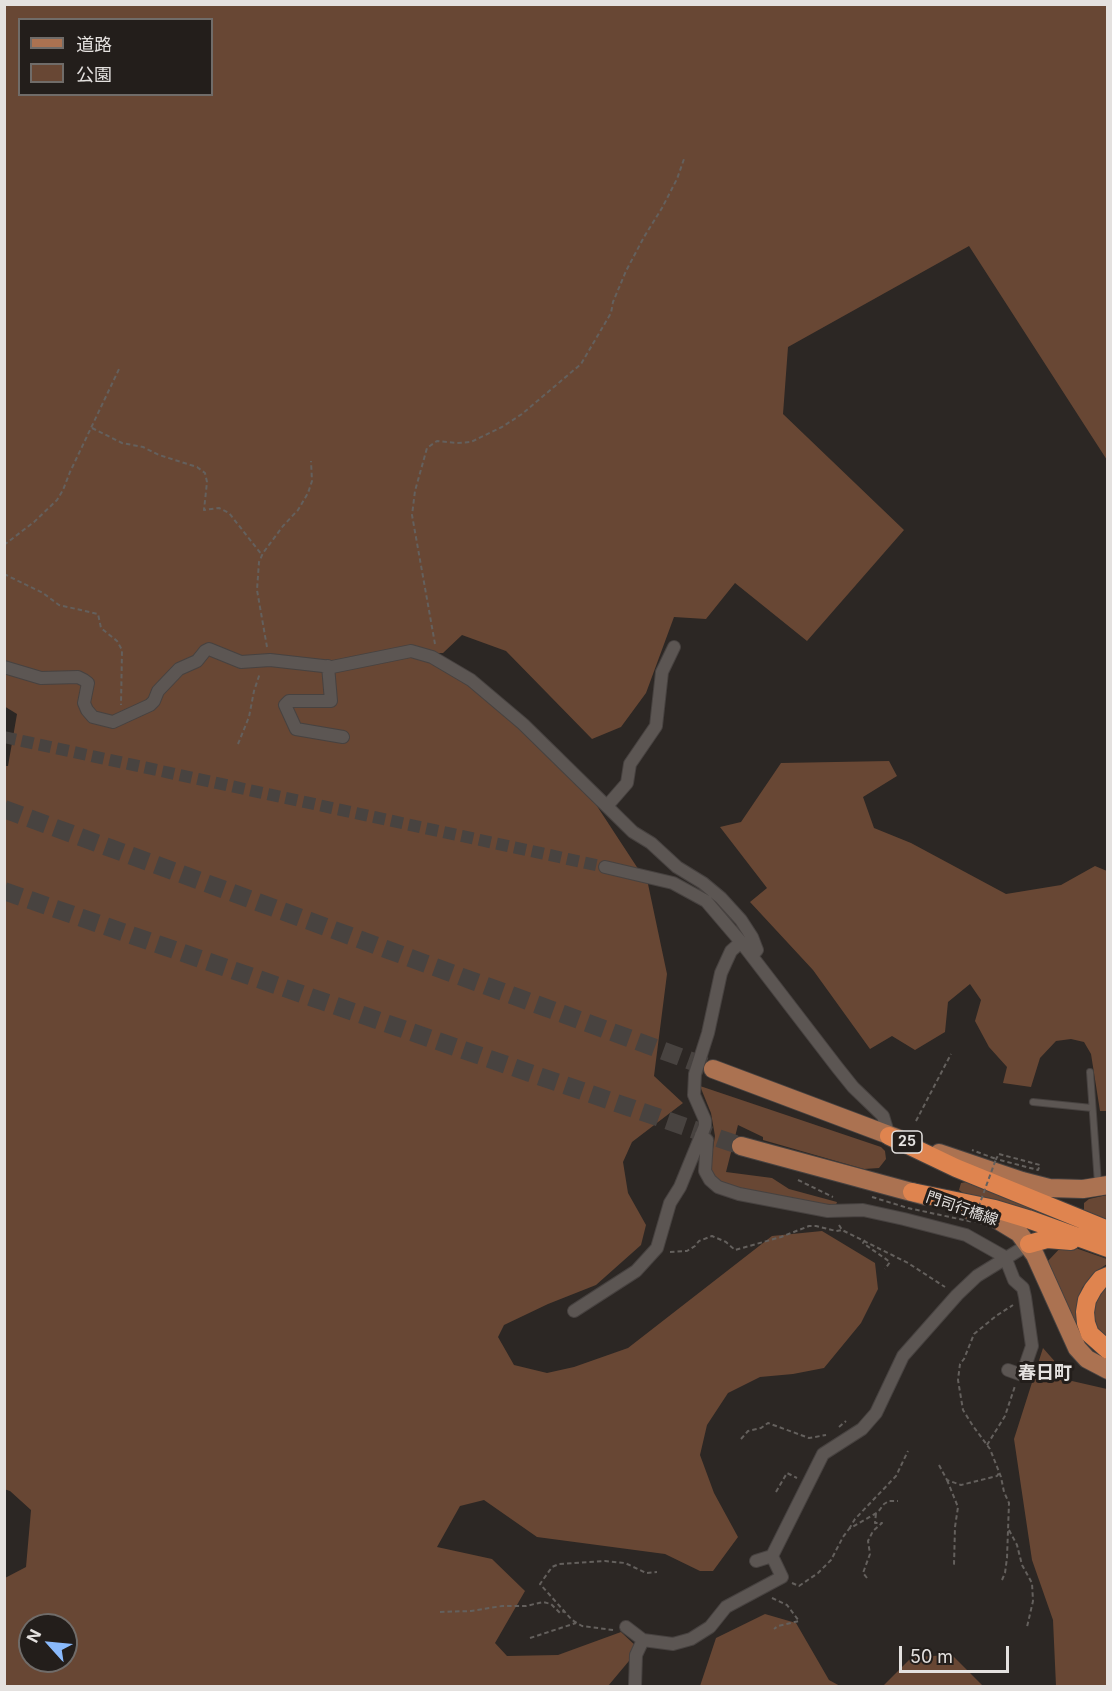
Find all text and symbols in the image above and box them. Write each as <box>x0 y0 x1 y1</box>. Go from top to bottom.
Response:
legend <box>18 18 213 96</box>
text: 道路 <box>76 34 112 55</box>
text: 公園 <box>76 64 112 85</box>
road number: 25 <box>892 1131 922 1153</box>
street label: 門司行橋線 <box>924 1188 1000 1230</box>
district label: 春日町 <box>1018 1363 1072 1385</box>
north arrow <box>18 1613 78 1673</box>
text: N <box>22 1626 45 1646</box>
scale bar <box>902 1634 1012 1672</box>
text: 50 m <box>910 1646 953 1667</box>

